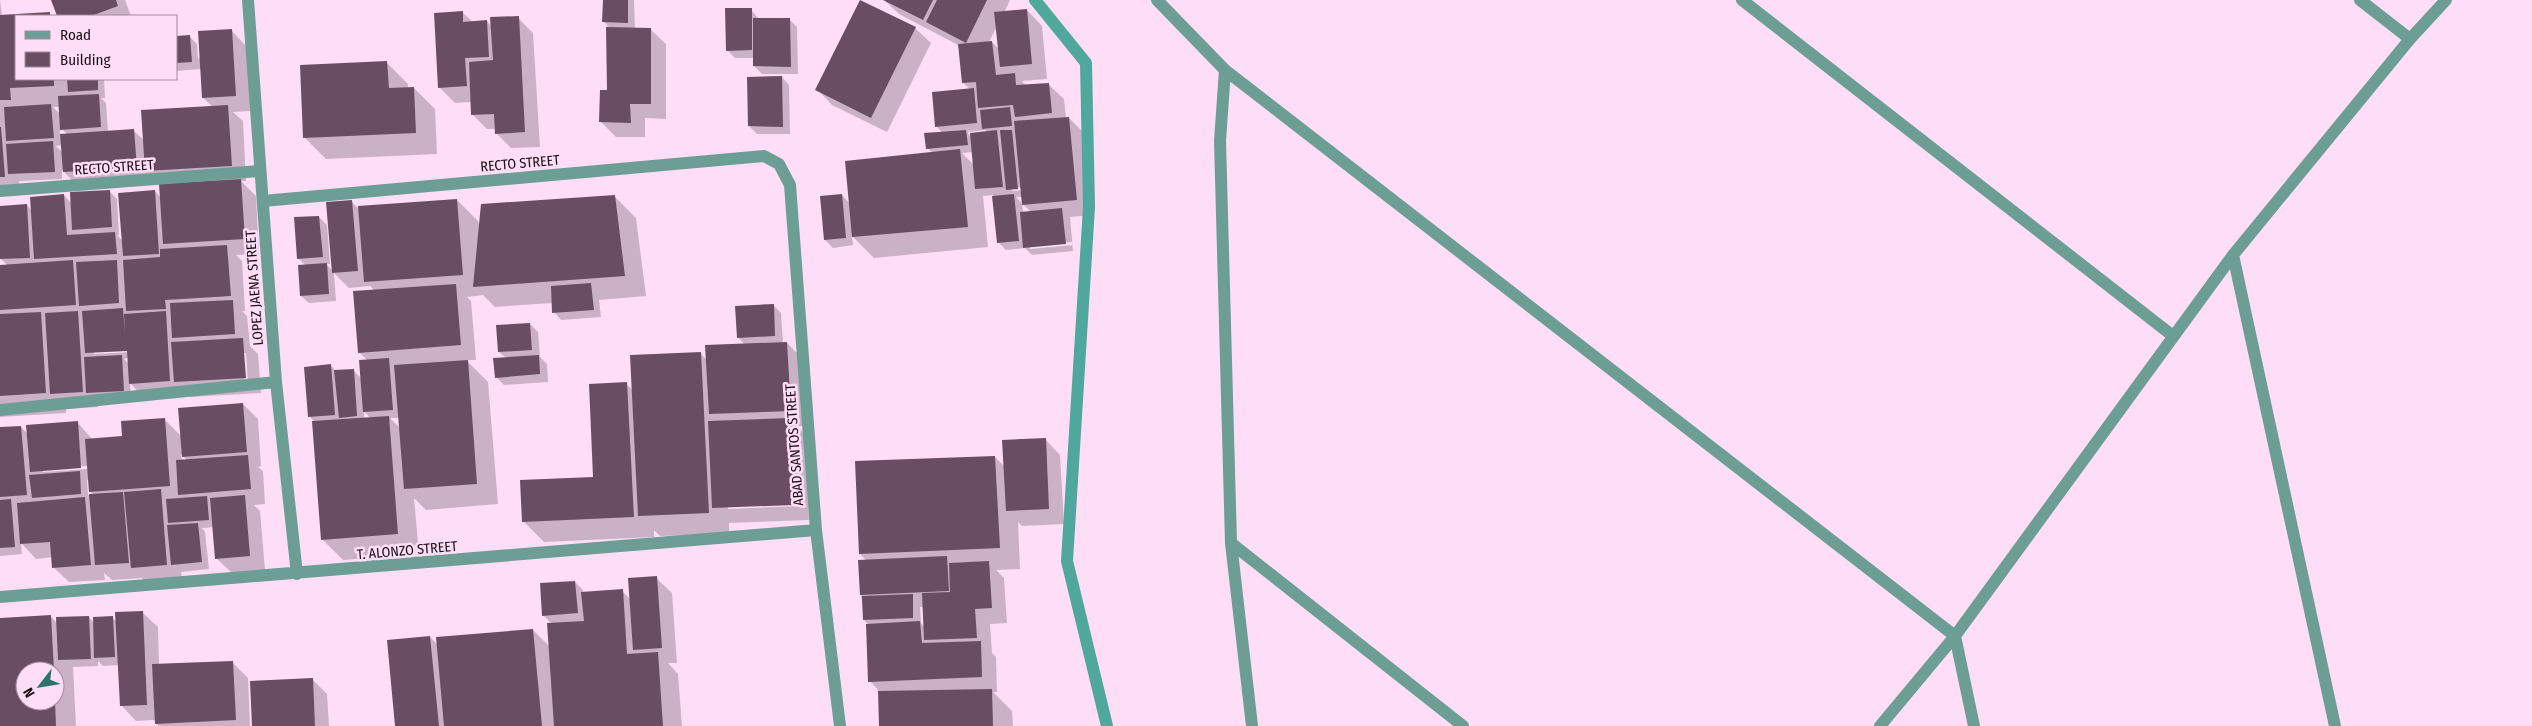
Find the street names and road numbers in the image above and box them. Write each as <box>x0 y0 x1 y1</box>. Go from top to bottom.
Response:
street label: RECTO STREET <box>480 152 561 175</box>
street label: RECTO STREET <box>74 156 155 179</box>
street label: LOPEZ JAENA STREET <box>242 229 267 346</box>
street label: ABAD SANTOS STREET <box>782 383 807 506</box>
street label: T. ALONZO STREET <box>356 538 459 563</box>

